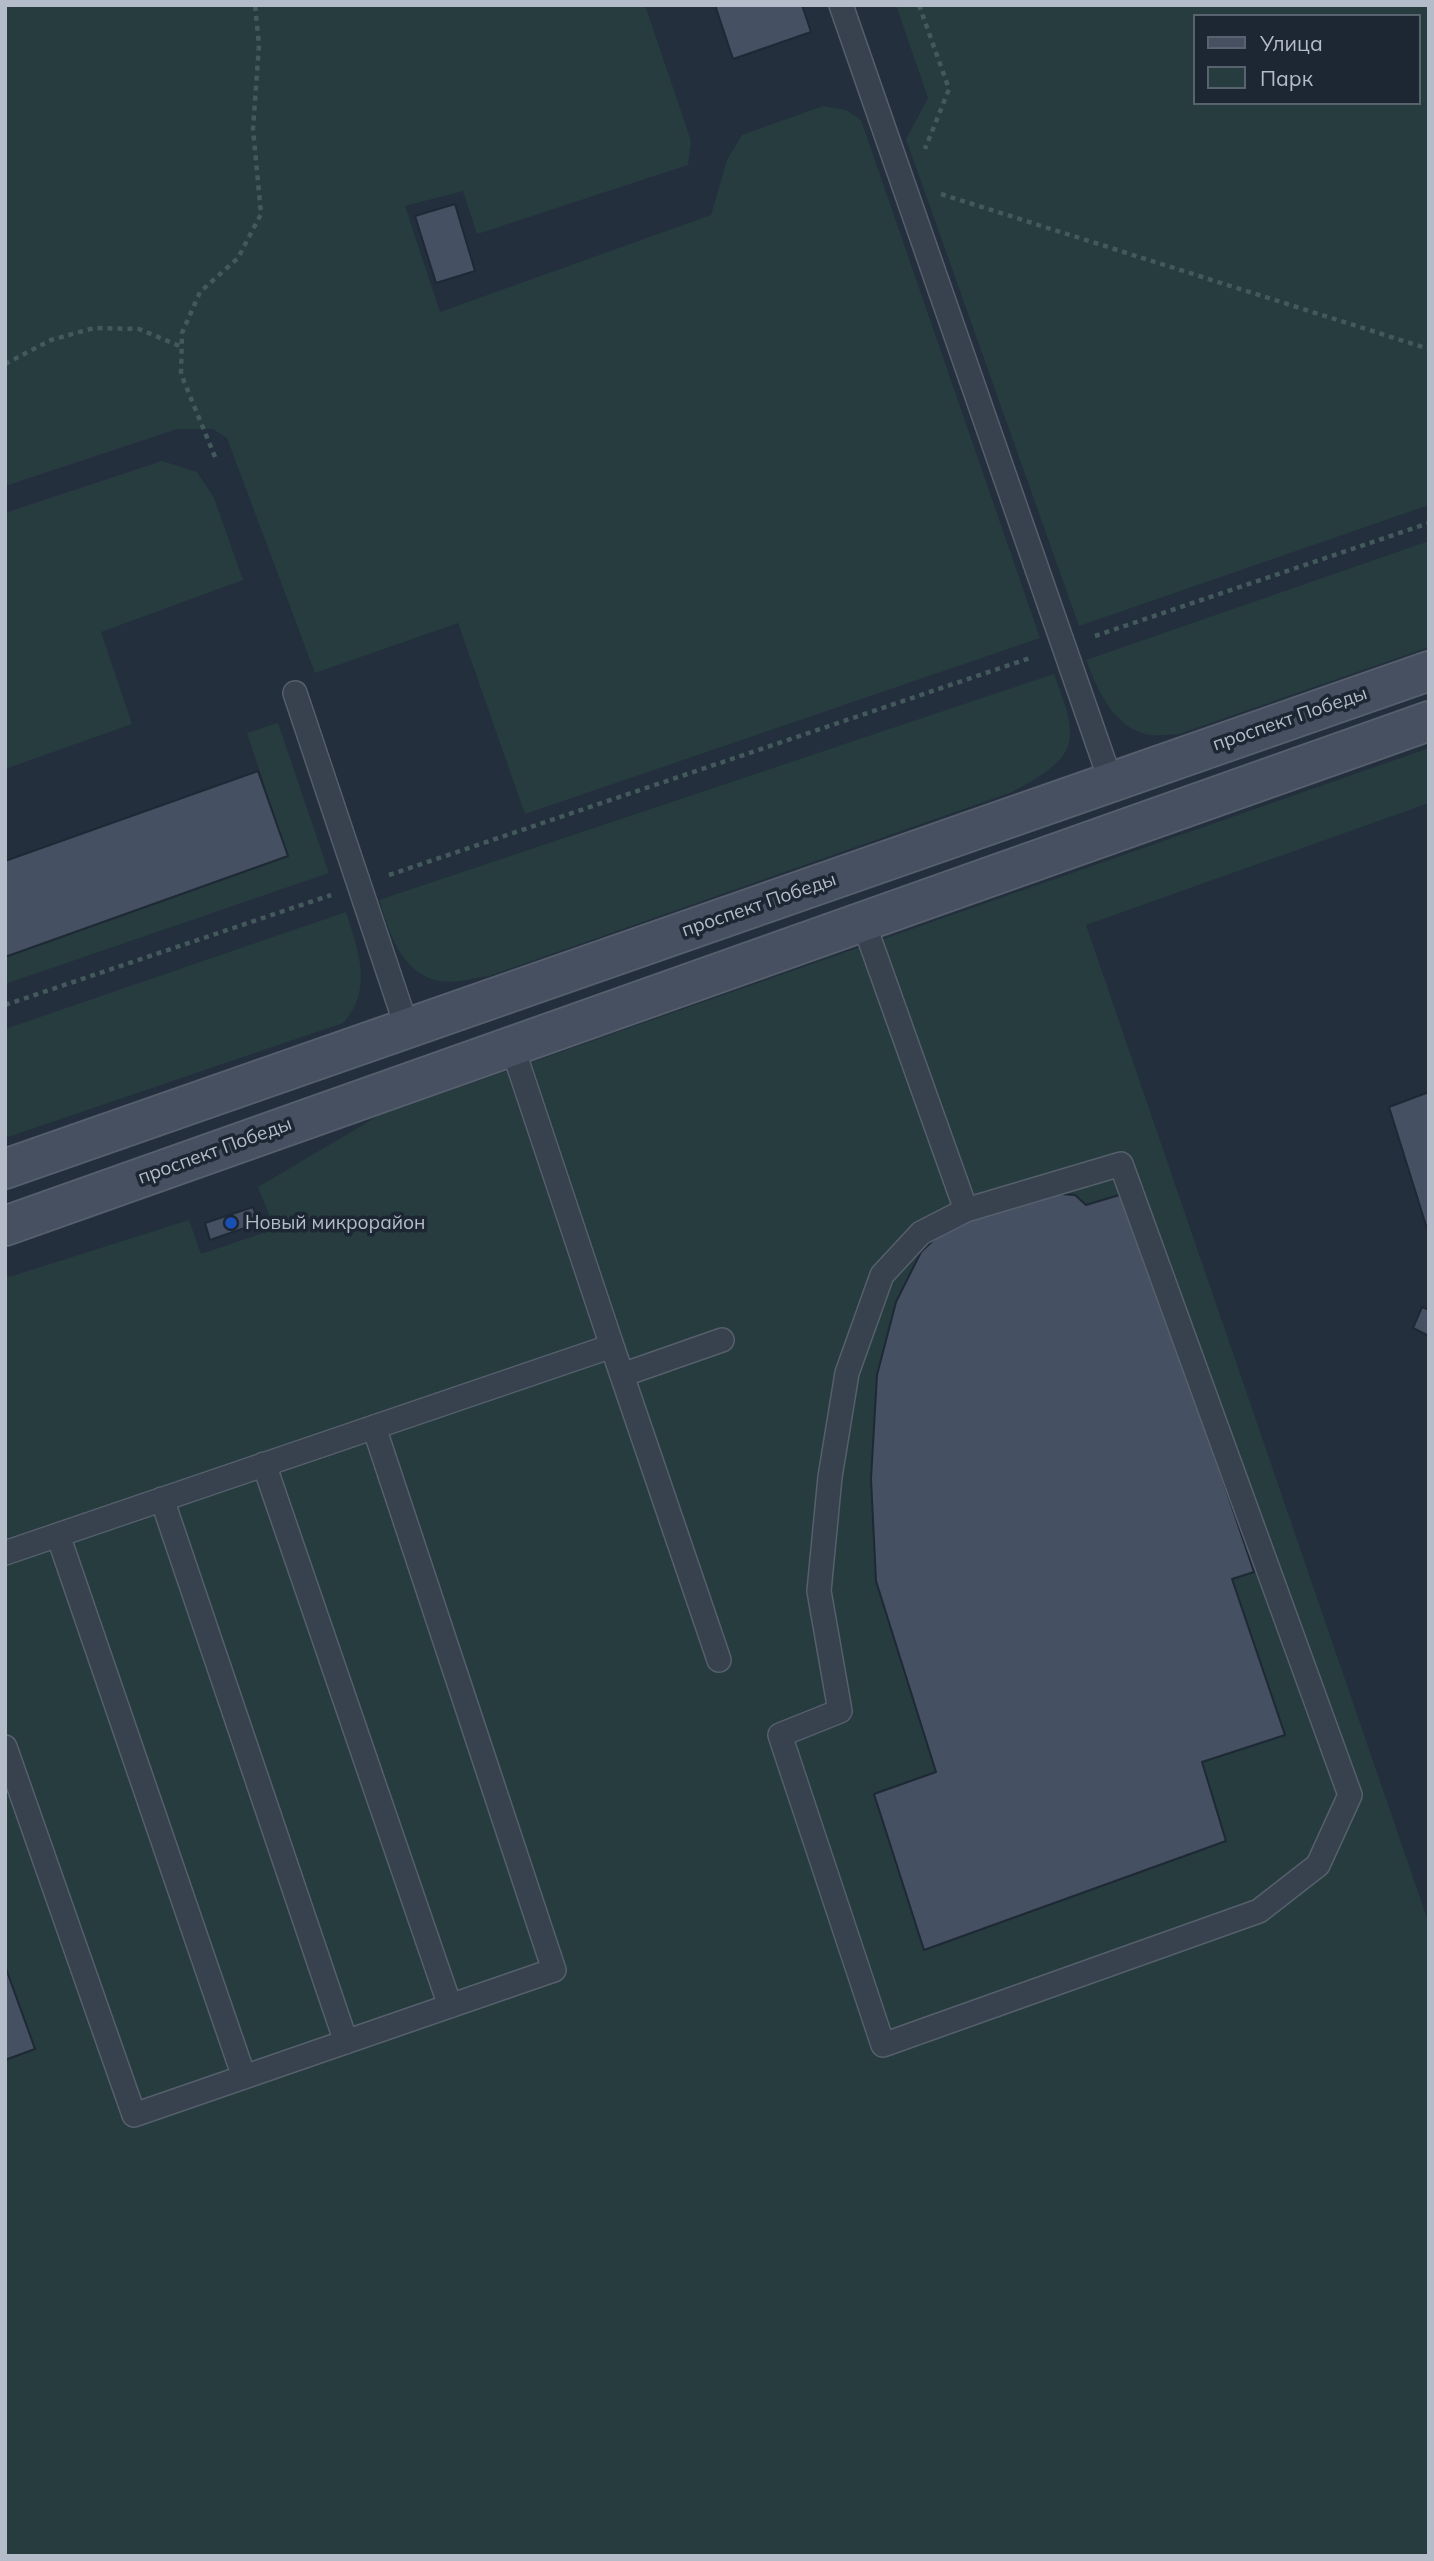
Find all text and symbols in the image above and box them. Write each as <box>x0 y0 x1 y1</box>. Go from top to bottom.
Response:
legend <box>1192 14 1420 105</box>
text: Улица <box>1260 30 1323 56</box>
text: Парк <box>1260 65 1313 91</box>
street label: проспект Победы <box>1210 682 1370 756</box>
street label: проспект Победы <box>679 868 839 942</box>
street label: проспект Победы <box>135 1113 295 1189</box>
place label: Новый микрорайон <box>245 1212 425 1234</box>
marker: Новый микрорайон <box>223 1215 239 1231</box>

